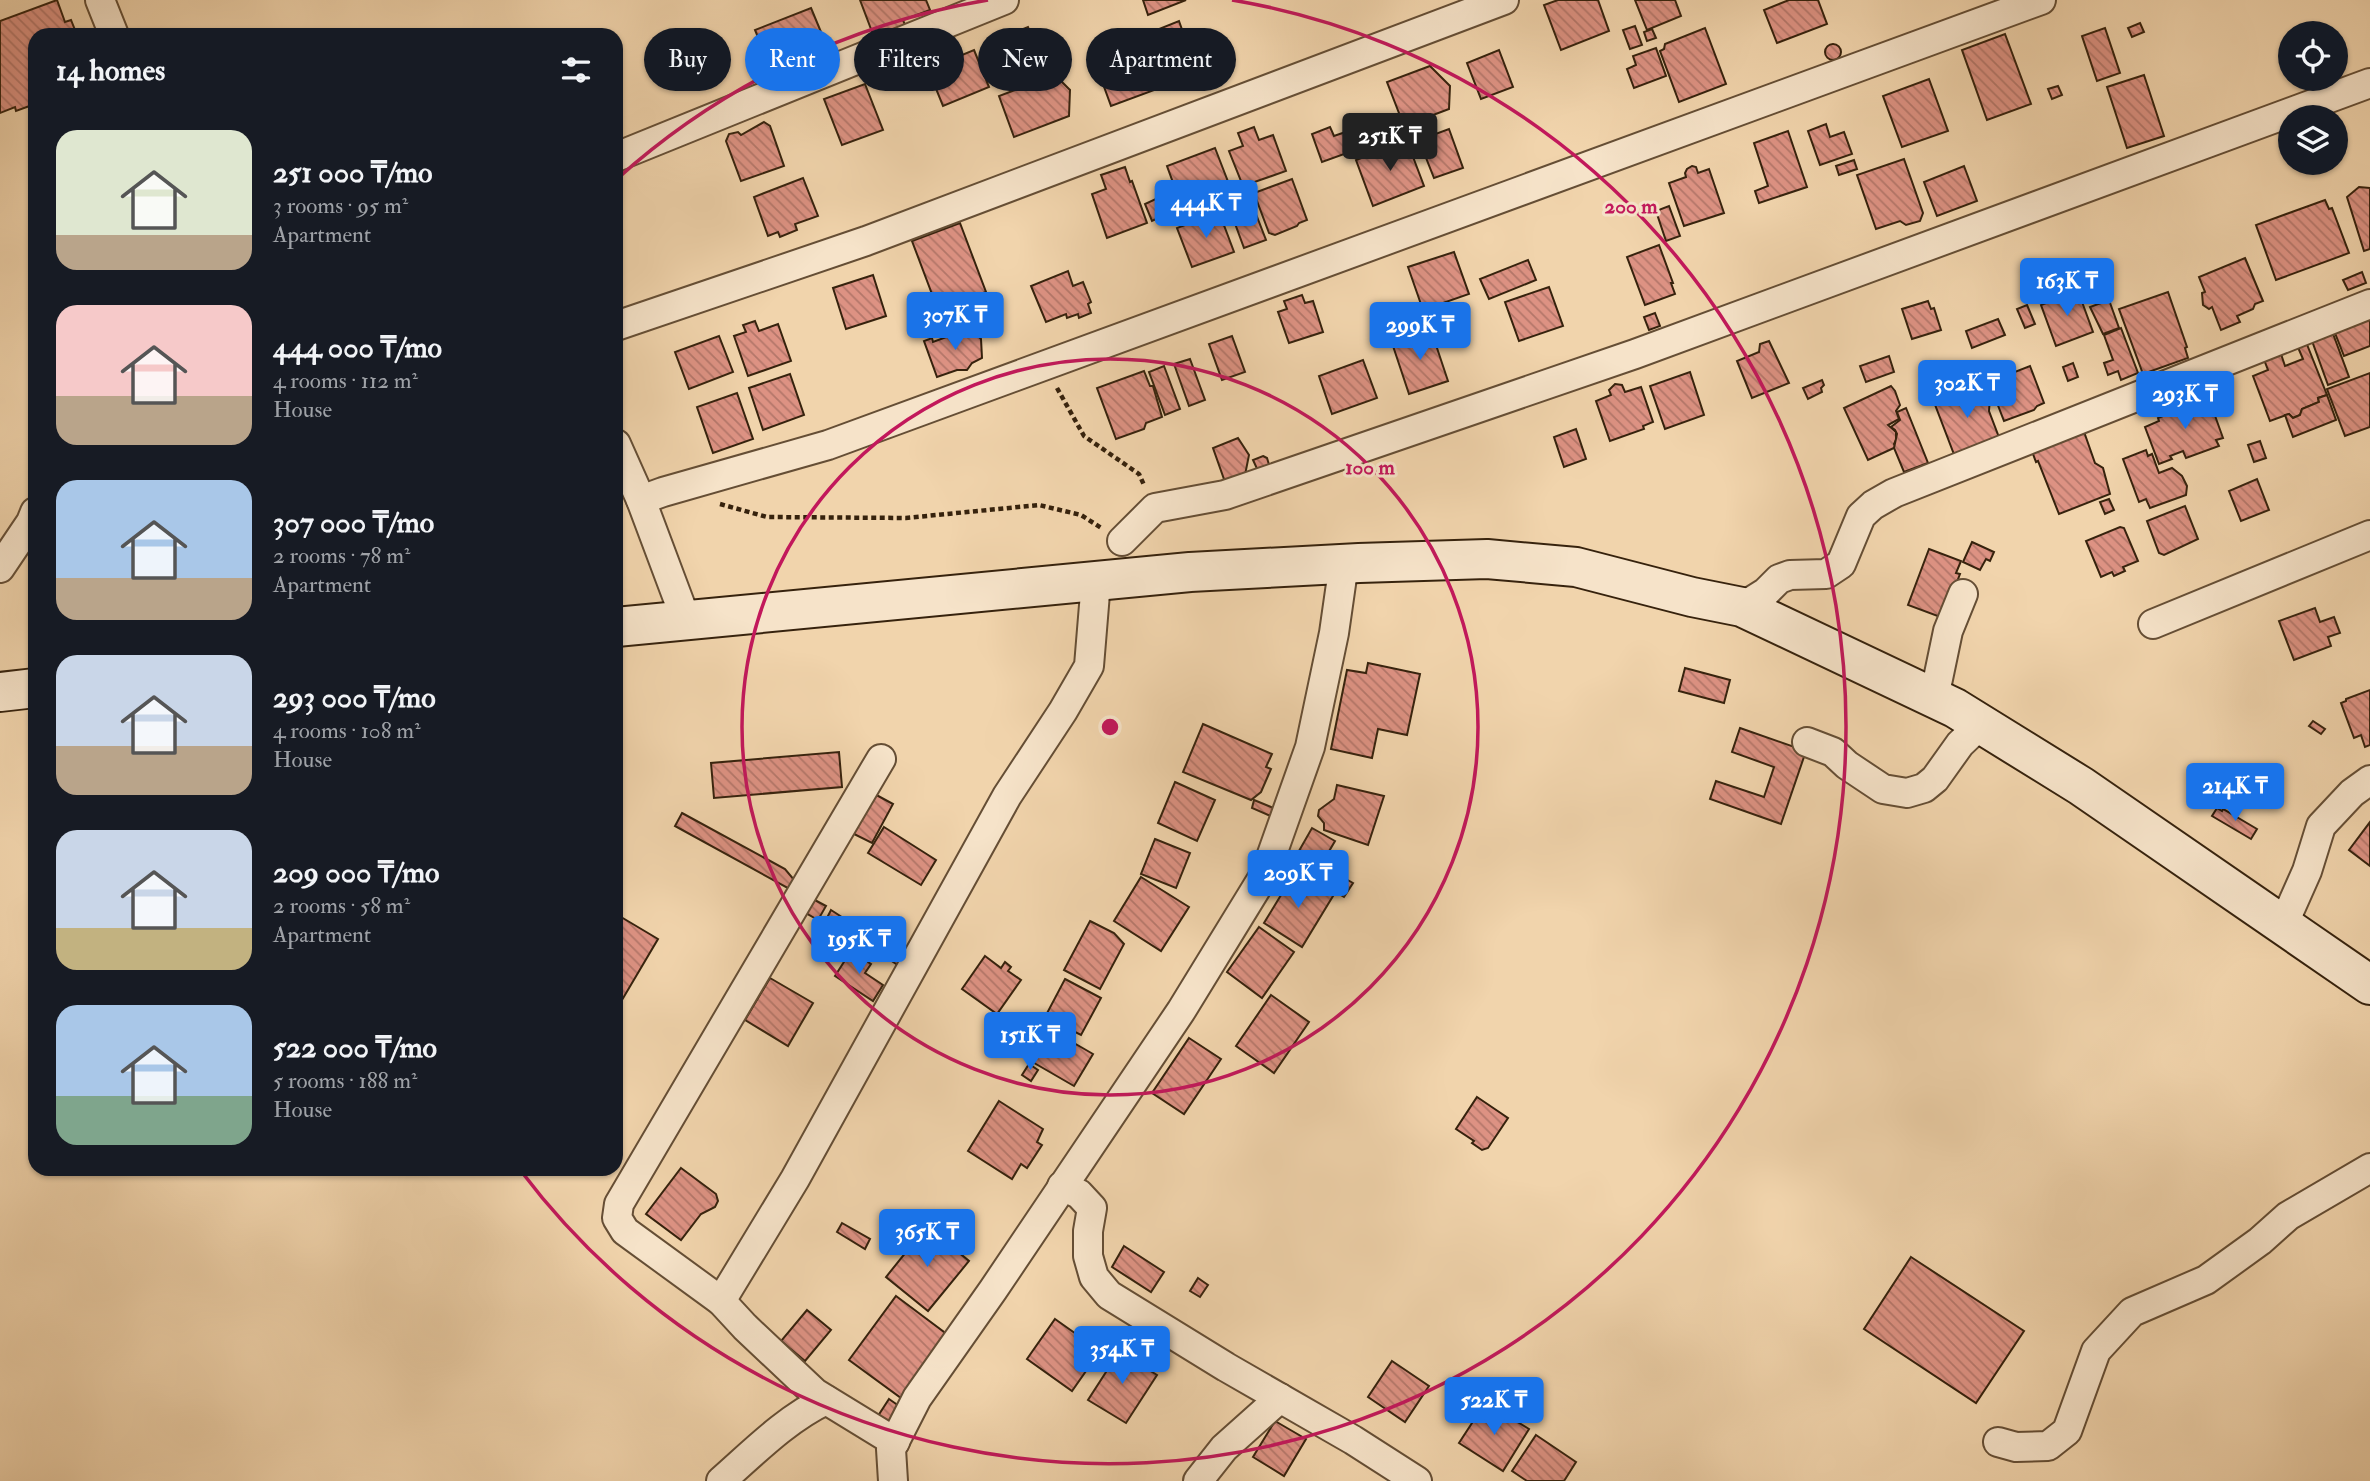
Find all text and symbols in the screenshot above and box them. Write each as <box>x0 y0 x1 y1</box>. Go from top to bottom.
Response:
map controls <box>2278 21 2348 175</box>
button: locate <box>2278 21 2348 91</box>
chip: Buy <box>644 28 731 91</box>
chip: Rent <box>745 28 840 91</box>
chip: Filters <box>854 28 964 91</box>
chip: New <box>978 28 1072 91</box>
chip: Apartment <box>1086 28 1236 91</box>
icon: filters <box>557 51 595 89</box>
text: 14 homes <box>56 52 165 89</box>
button: layers <box>2278 105 2348 175</box>
pin: 251K ₸ <box>1333 114 1447 173</box>
text: 251K ₸ <box>1358 121 1422 150</box>
text: 251 000 ₸/mo <box>273 154 433 191</box>
icon: home <box>112 158 196 242</box>
pin: 444K ₸ <box>1149 180 1263 240</box>
text: 444K ₸ <box>1171 188 1241 217</box>
text: 3 rooms · 95 m² <box>273 191 408 220</box>
text: 200 m <box>1605 193 1658 220</box>
text: Apartment <box>273 220 371 249</box>
pin: 163K ₸ <box>2010 258 2124 318</box>
text: 163K ₸ <box>2036 266 2098 295</box>
pin: 307K ₸ <box>898 292 1012 352</box>
text: 307K ₸ <box>923 300 987 329</box>
pin: 299K ₸ <box>1363 302 1477 362</box>
text: 299K ₸ <box>1386 310 1454 339</box>
text: 444 000 ₸/mo <box>273 329 442 366</box>
icon: home <box>112 333 196 417</box>
pin: 302K ₸ <box>1910 360 2024 420</box>
text: 4 rooms · 112 m² <box>273 366 418 395</box>
text: 302K ₸ <box>1934 368 2000 397</box>
pin: 293K ₸ <box>2128 372 2242 431</box>
text: 293K ₸ <box>2152 379 2218 408</box>
text: House <box>273 395 332 424</box>
text: 100 m <box>1345 454 1396 481</box>
text: 307 000 ₸/mo <box>273 504 434 541</box>
icon: home <box>112 508 196 592</box>
text: 2 rooms · 78 m² <box>273 541 411 570</box>
text: Apartment <box>273 570 371 599</box>
text: 293 000 ₸/mo <box>273 679 436 716</box>
icon: home <box>112 683 196 767</box>
centre of rings <box>1098 715 1122 739</box>
text: 4 rooms · 108 m² <box>273 716 421 745</box>
text: House <box>273 745 332 774</box>
pin: 214K ₸ <box>2178 764 2292 823</box>
text: 214K ₸ <box>2202 771 2268 800</box>
pin: 209K ₸ <box>1241 850 1355 910</box>
text: 209 000 ₸/mo <box>273 854 440 891</box>
icon: home <box>112 858 196 942</box>
text: 209K ₸ <box>1264 858 1332 887</box>
text: 2 rooms · 58 m² <box>273 891 410 920</box>
pin: 195K ₸ <box>802 916 916 976</box>
text: Apartment <box>273 920 371 949</box>
text: 195K ₸ <box>827 924 891 953</box>
pin: 151K ₸ <box>973 1012 1087 1072</box>
text: 151K ₸ <box>1000 1020 1060 1049</box>
text: 522 000 ₸/mo <box>273 1029 437 1066</box>
icon: home <box>112 1033 196 1117</box>
text: 5 rooms · 188 m² <box>273 1066 417 1095</box>
text: House <box>273 1095 332 1124</box>
pin: 365K ₸ <box>870 1210 984 1269</box>
text: 365K ₸ <box>895 1217 959 1246</box>
pin: 354K ₸ <box>1065 1326 1179 1386</box>
text: 354K ₸ <box>1090 1334 1154 1363</box>
pin: 522K ₸ <box>1437 1378 1551 1437</box>
text: 522K ₸ <box>1461 1385 1527 1414</box>

